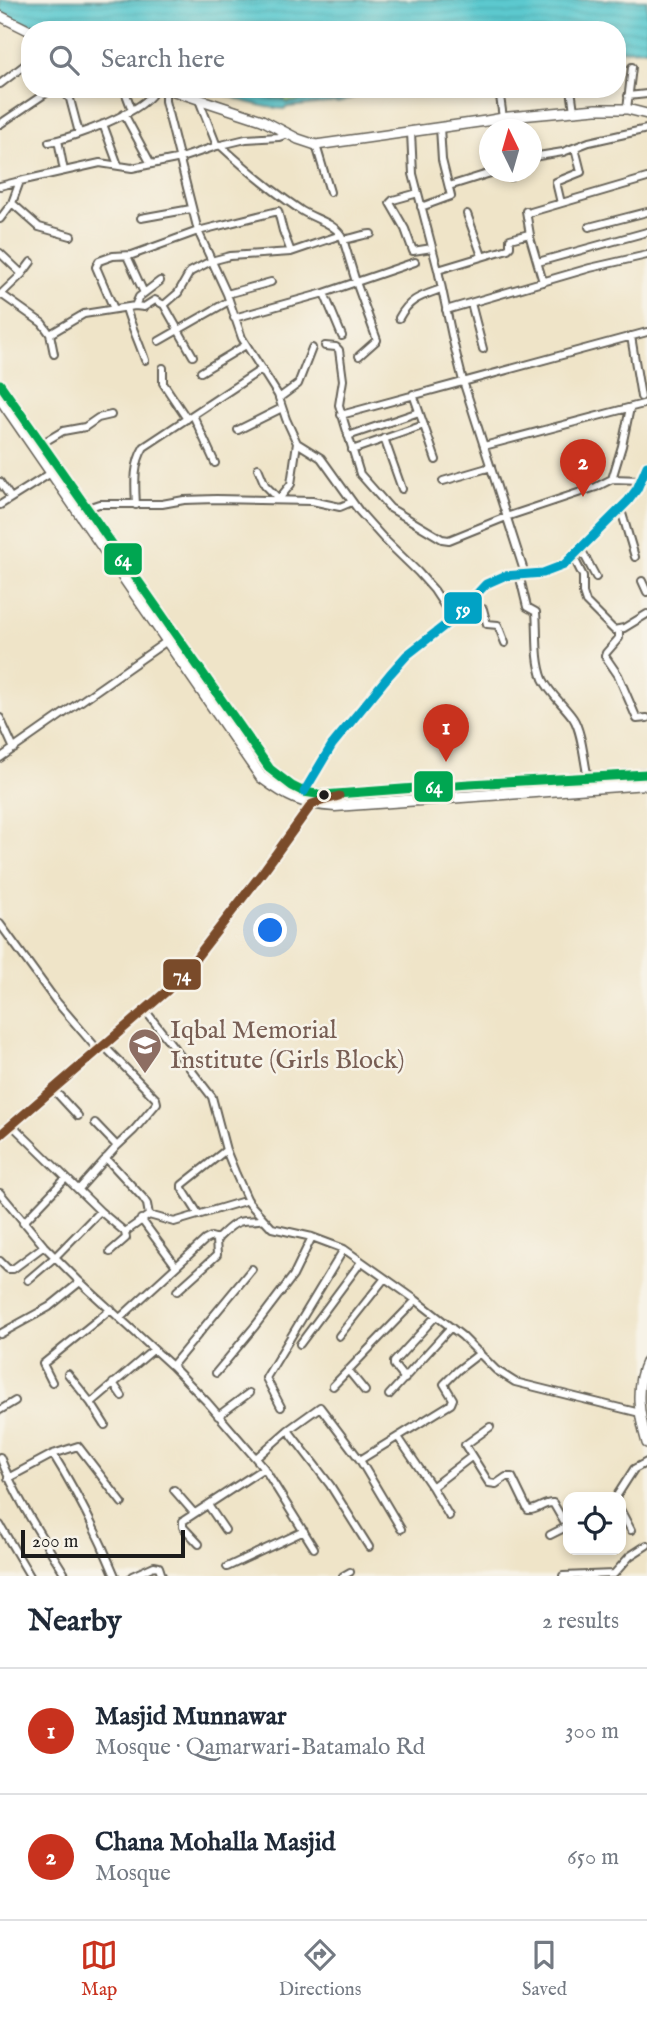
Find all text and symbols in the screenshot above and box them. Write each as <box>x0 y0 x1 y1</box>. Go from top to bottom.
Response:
search box <box>21 21 626 98</box>
icon: search <box>45 41 83 79</box>
text: Search here <box>101 43 225 76</box>
north arrow <box>479 119 542 182</box>
pin: 2 <box>560 439 606 497</box>
line badge: 64 <box>103 542 143 576</box>
text: 64 <box>114 549 132 573</box>
line badge: 59 <box>443 591 483 625</box>
text: 59 <box>455 598 471 622</box>
pin: 1 <box>423 704 469 762</box>
line badge: 64 <box>413 770 454 803</box>
text: 64 <box>425 776 443 800</box>
unlabelled marker <box>317 788 331 802</box>
your location <box>253 913 287 947</box>
line badge: 74 <box>162 958 202 991</box>
text: 74 <box>173 964 192 988</box>
place label: Iqbal Memorial Institute (Girls Block) <box>170 1014 405 1077</box>
school or university icon: Iqbal Memorial Institute (Girls Block) <box>126 1026 164 1075</box>
map controls <box>563 1492 626 1555</box>
button: locate <box>563 1492 626 1555</box>
scale bar <box>21 1527 186 1559</box>
text: 200 m <box>32 1530 78 1554</box>
text: Nearby <box>28 1603 121 1641</box>
text: 2 results <box>542 1607 619 1636</box>
text: Masjid Munnawar <box>95 1700 286 1733</box>
text: 1 <box>47 1717 55 1746</box>
text: 300 m <box>565 1717 619 1746</box>
text: Mosque · Qamarwari-Batamalo Rd <box>95 1733 425 1762</box>
text: Chana Mohalla Masjid <box>95 1826 335 1859</box>
text: 2 <box>46 1843 56 1872</box>
text: 650 m <box>567 1843 619 1872</box>
text: Mosque <box>95 1859 171 1888</box>
tab: Map <box>80 1936 118 2002</box>
tab: Directions <box>279 1936 361 2002</box>
tab: Saved <box>522 1936 567 2002</box>

